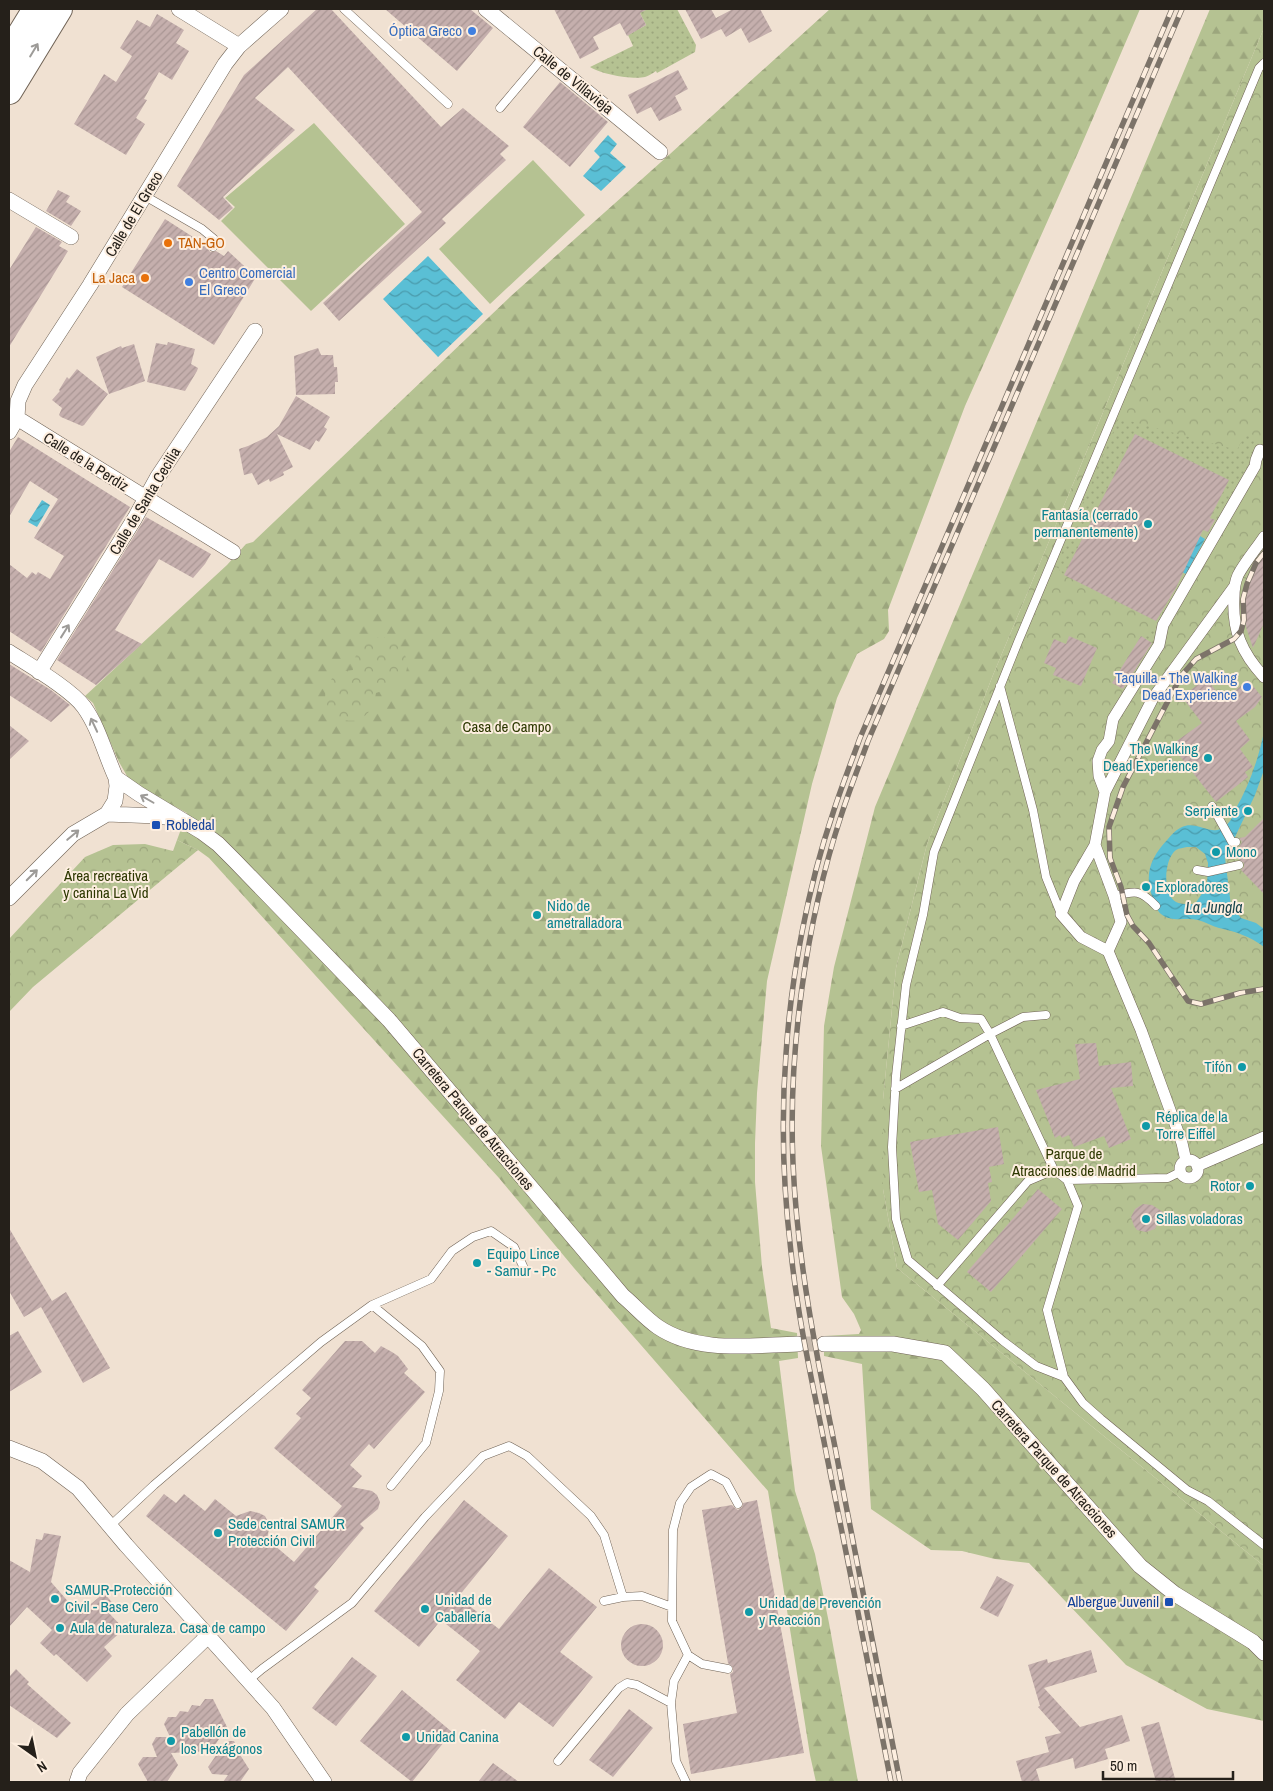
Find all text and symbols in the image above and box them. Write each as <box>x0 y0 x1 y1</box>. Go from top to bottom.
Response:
place label: Óptica Greco <box>389 20 462 41</box>
marker: Óptica Greco <box>466 25 478 37</box>
street label: Calle de Villavieja <box>529 41 618 119</box>
one-way arrow <box>29 44 39 58</box>
street label: Calle de El Greco <box>100 167 167 260</box>
place label: TAN-GO <box>178 232 225 253</box>
marker: TAN-GO <box>162 237 174 249</box>
place label: Centro Comercial El Greco <box>199 262 295 300</box>
place label: La Jaca <box>92 267 135 288</box>
marker: La Jaca <box>139 272 151 284</box>
marker: Centro Comercial El Greco <box>183 276 195 288</box>
street label: Calle de la Perdiz <box>40 427 133 496</box>
street label: Calle de Santa Cecilia <box>104 443 185 559</box>
place label: Fantasía (cerrado permanentemente) <box>1034 504 1138 542</box>
marker: Fantasía (cerrado permanentemente) <box>1142 518 1154 530</box>
one-way arrow <box>61 625 71 639</box>
place label: Taquilla - The Walking Dead Experience <box>1115 667 1237 705</box>
marker: Taquilla - The Walking Dead Experience <box>1241 681 1253 693</box>
park label: Casa de Campo <box>463 716 552 737</box>
one-way arrow <box>89 718 98 733</box>
place label: The Walking Dead Experience <box>1103 738 1198 776</box>
marker: The Walking Dead Experience <box>1202 752 1214 764</box>
one-way arrow <box>141 794 155 804</box>
place label: Serpiente <box>1185 800 1238 821</box>
marker: Serpiente <box>1242 805 1254 817</box>
place label: Robledal <box>166 814 215 835</box>
marker: Robledal <box>150 819 162 831</box>
one-way arrow <box>66 830 79 841</box>
place label: Mono <box>1226 841 1257 862</box>
marker: Mono <box>1210 846 1222 858</box>
park label: Área recreativa y canina La Vid <box>63 865 149 903</box>
one-way arrow <box>25 869 38 881</box>
place label: Exploradores <box>1156 876 1228 897</box>
marker: Exploradores <box>1140 881 1152 893</box>
place label: Nido de ametralladora <box>547 895 622 933</box>
water label: La Jungla <box>1186 896 1242 918</box>
marker: Nido de ametralladora <box>531 909 543 921</box>
street label: Carretera Parque de Atracciones <box>408 1043 539 1194</box>
place label: Tifón <box>1204 1056 1232 1077</box>
marker: Tifón <box>1236 1061 1248 1073</box>
place label: Réplica de la Torre Eiffel <box>1156 1106 1228 1144</box>
marker: Réplica de la Torre Eiffel <box>1140 1120 1152 1132</box>
park label: Parque de Atracciones de Madrid <box>1011 1143 1136 1181</box>
place label: Rotor <box>1210 1175 1240 1196</box>
marker: Rotor <box>1244 1180 1256 1192</box>
place label: Sillas voladoras <box>1156 1208 1243 1229</box>
marker: Sillas voladoras <box>1140 1213 1152 1225</box>
place label: Equipo Lince - Samur - Pc <box>487 1243 560 1281</box>
marker: Equipo Lince - Samur - Pc <box>471 1257 483 1269</box>
street label: Carretera Parque de Atracciones <box>986 1395 1122 1543</box>
place label: Sede central SAMUR Protección Civil <box>228 1513 345 1551</box>
marker: Sede central SAMUR Protección Civil <box>212 1527 224 1539</box>
place label: SAMUR-Protección Civil - Base Cero <box>65 1579 172 1617</box>
place label: Unidad de Caballería <box>435 1589 492 1627</box>
place label: Albergue Juvenil <box>1066 1591 1159 1612</box>
place label: Unidad de Prevención y Reacción <box>759 1592 881 1630</box>
marker: SAMUR-Protección Civil - Base Cero <box>49 1593 61 1605</box>
marker: Albergue Juvenil <box>1163 1596 1175 1608</box>
marker: Unidad de Caballería <box>419 1603 431 1615</box>
marker: Unidad de Prevención y Reacción <box>743 1606 755 1618</box>
place label: Aula de naturaleza. Casa de campo <box>69 1617 266 1638</box>
marker: Aula de naturaleza. Casa de campo <box>54 1622 66 1634</box>
place label: Pabellón de los Hexágonos <box>181 1721 262 1759</box>
place label: Unidad Canina <box>416 1726 499 1747</box>
north arrow <box>10 1731 60 1781</box>
marker: Unidad Canina <box>400 1731 412 1743</box>
marker: Pabellón de los Hexágonos <box>165 1735 177 1747</box>
scale bar <box>1103 1748 1233 1780</box>
text: 50 m <box>1110 1755 1137 1776</box>
text: N <box>34 1757 50 1777</box>

